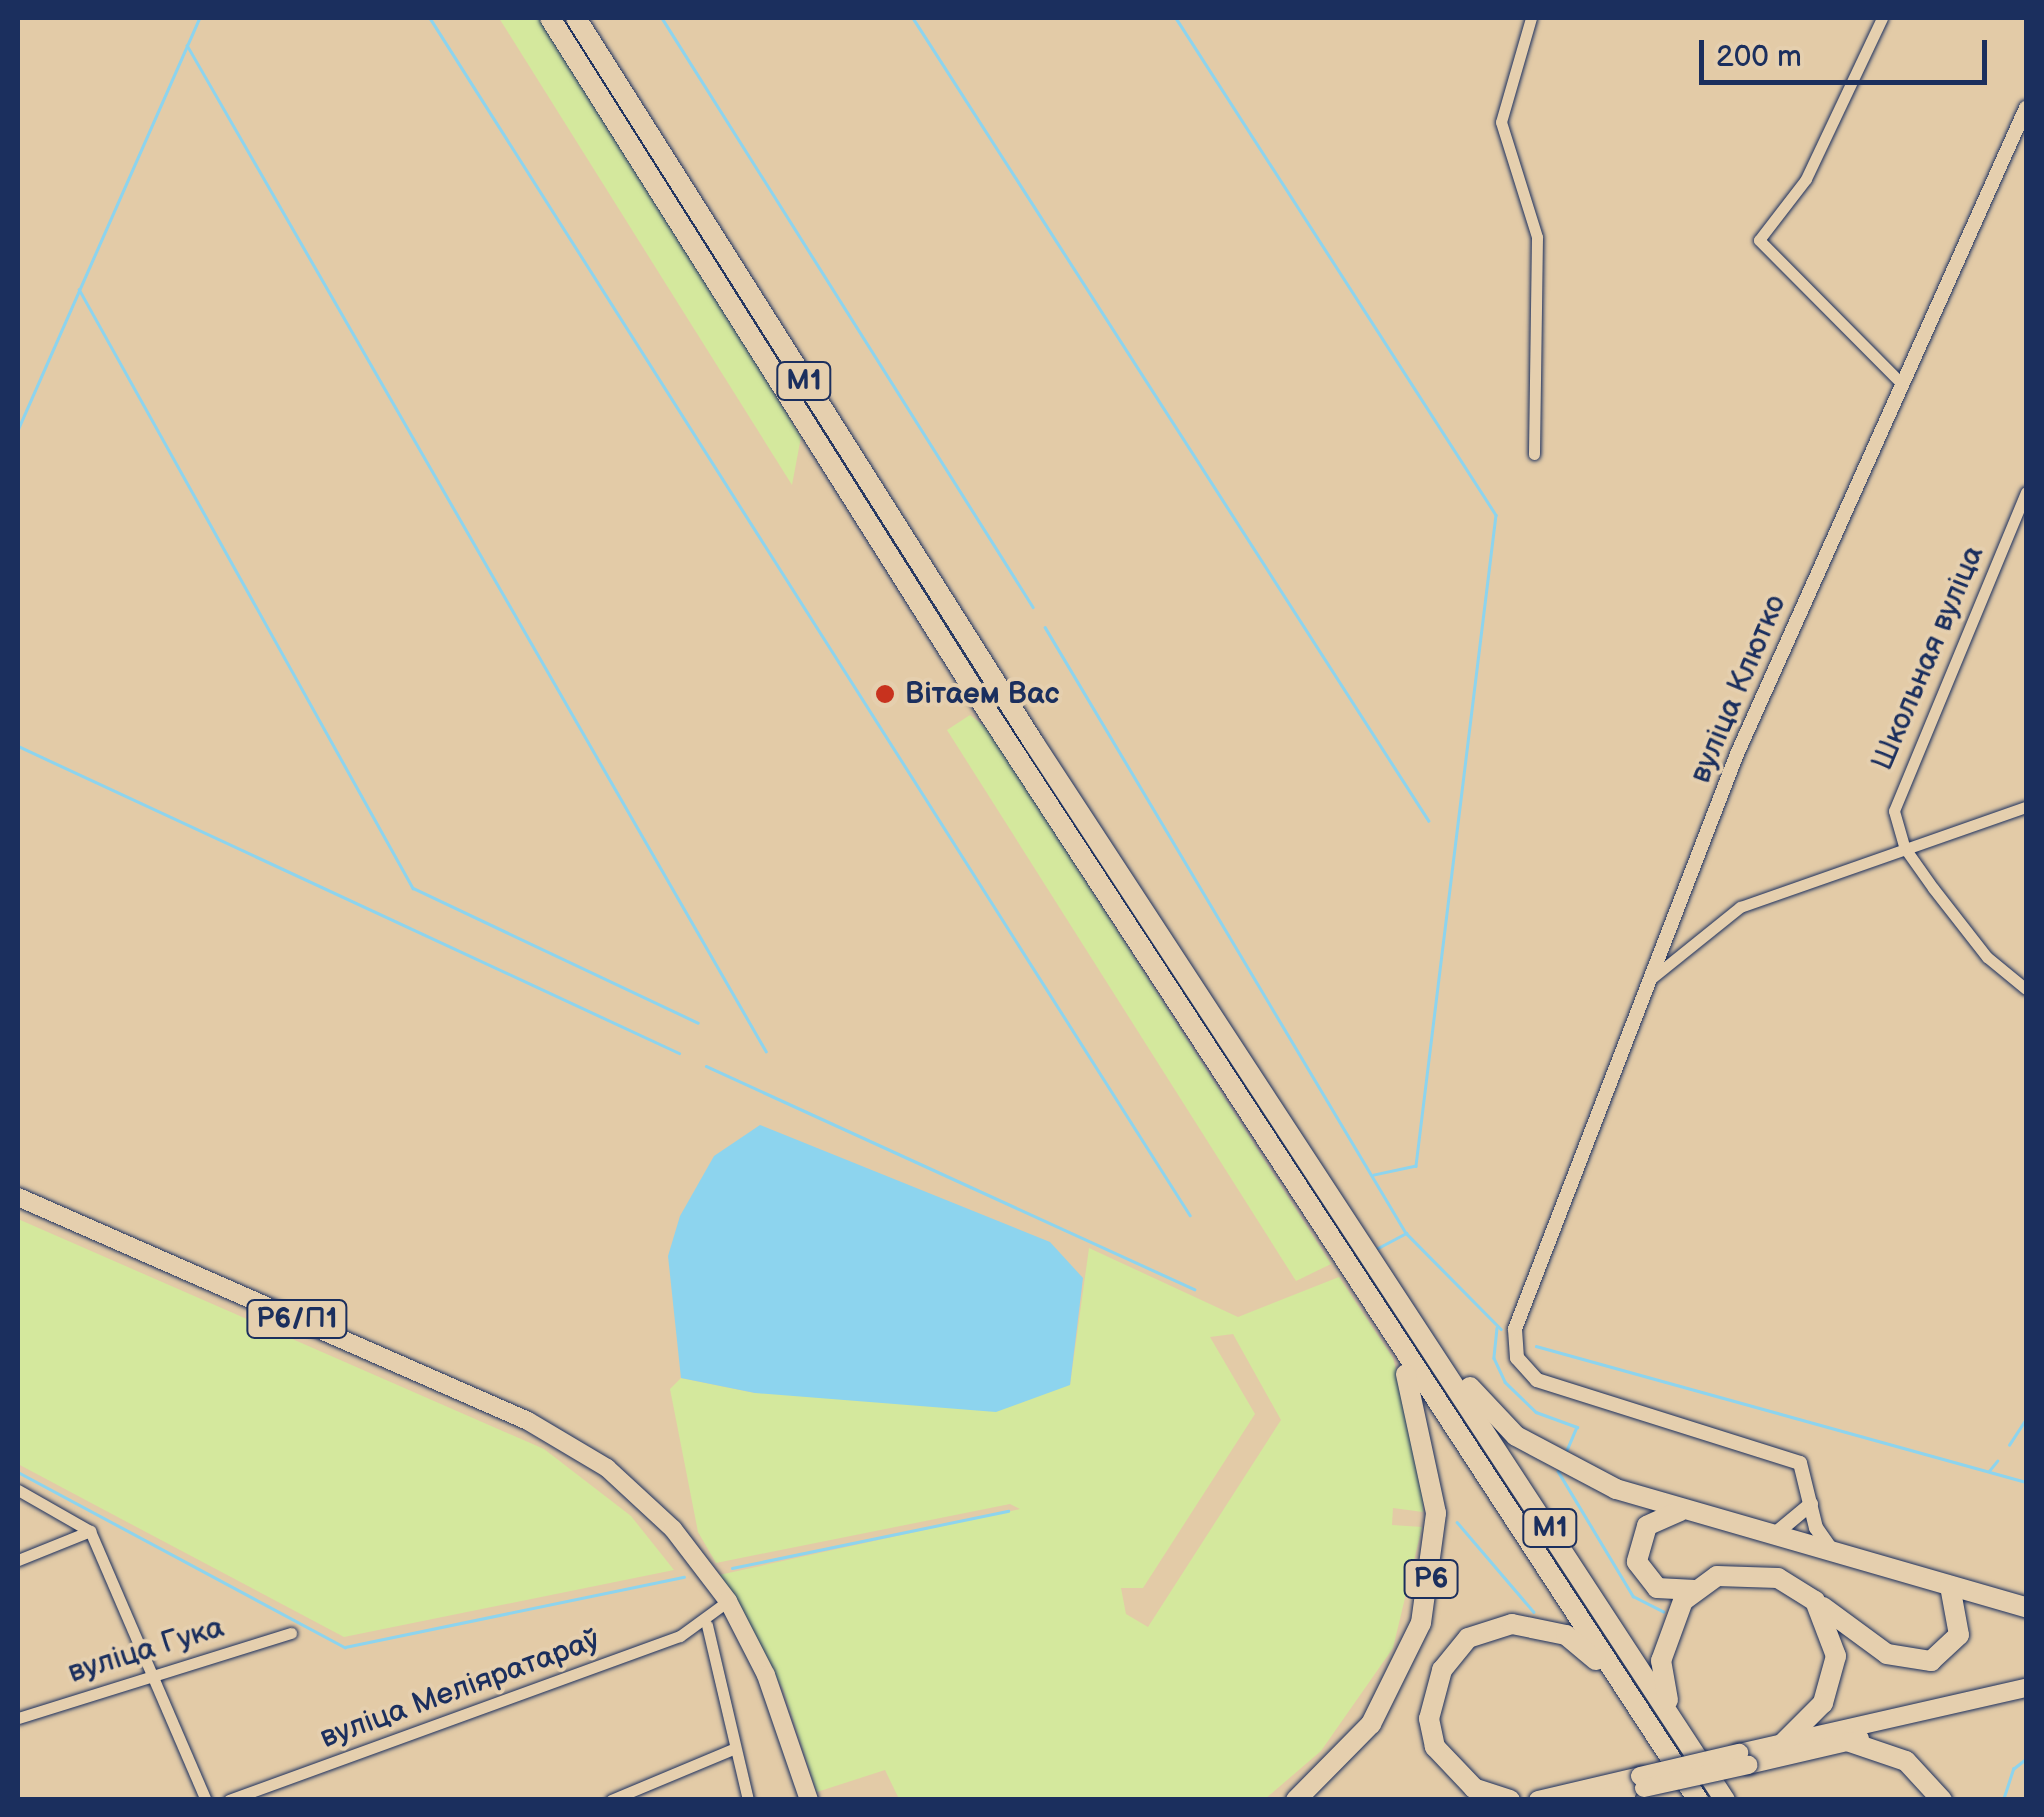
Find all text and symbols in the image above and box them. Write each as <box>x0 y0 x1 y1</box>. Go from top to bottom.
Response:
scale bar <box>1704 20 1992 82</box>
text: 200 m <box>1716 39 1802 75</box>
road number: М1 <box>774 358 834 404</box>
street label: Школьная вуліца <box>1864 540 1992 776</box>
street label: вуліца Клютко <box>1682 590 1794 788</box>
place label: Вітаем Вас <box>905 676 1060 712</box>
marker: Вітаем Вас <box>874 683 896 705</box>
road number: Р6/П1 <box>244 1296 350 1342</box>
road number: М1 <box>1520 1505 1580 1551</box>
road number: Р6 <box>1404 1556 1458 1602</box>
street label: вуліца Гука <box>64 1609 228 1691</box>
street label: вуліца Меліяратараў <box>315 1622 605 1756</box>

